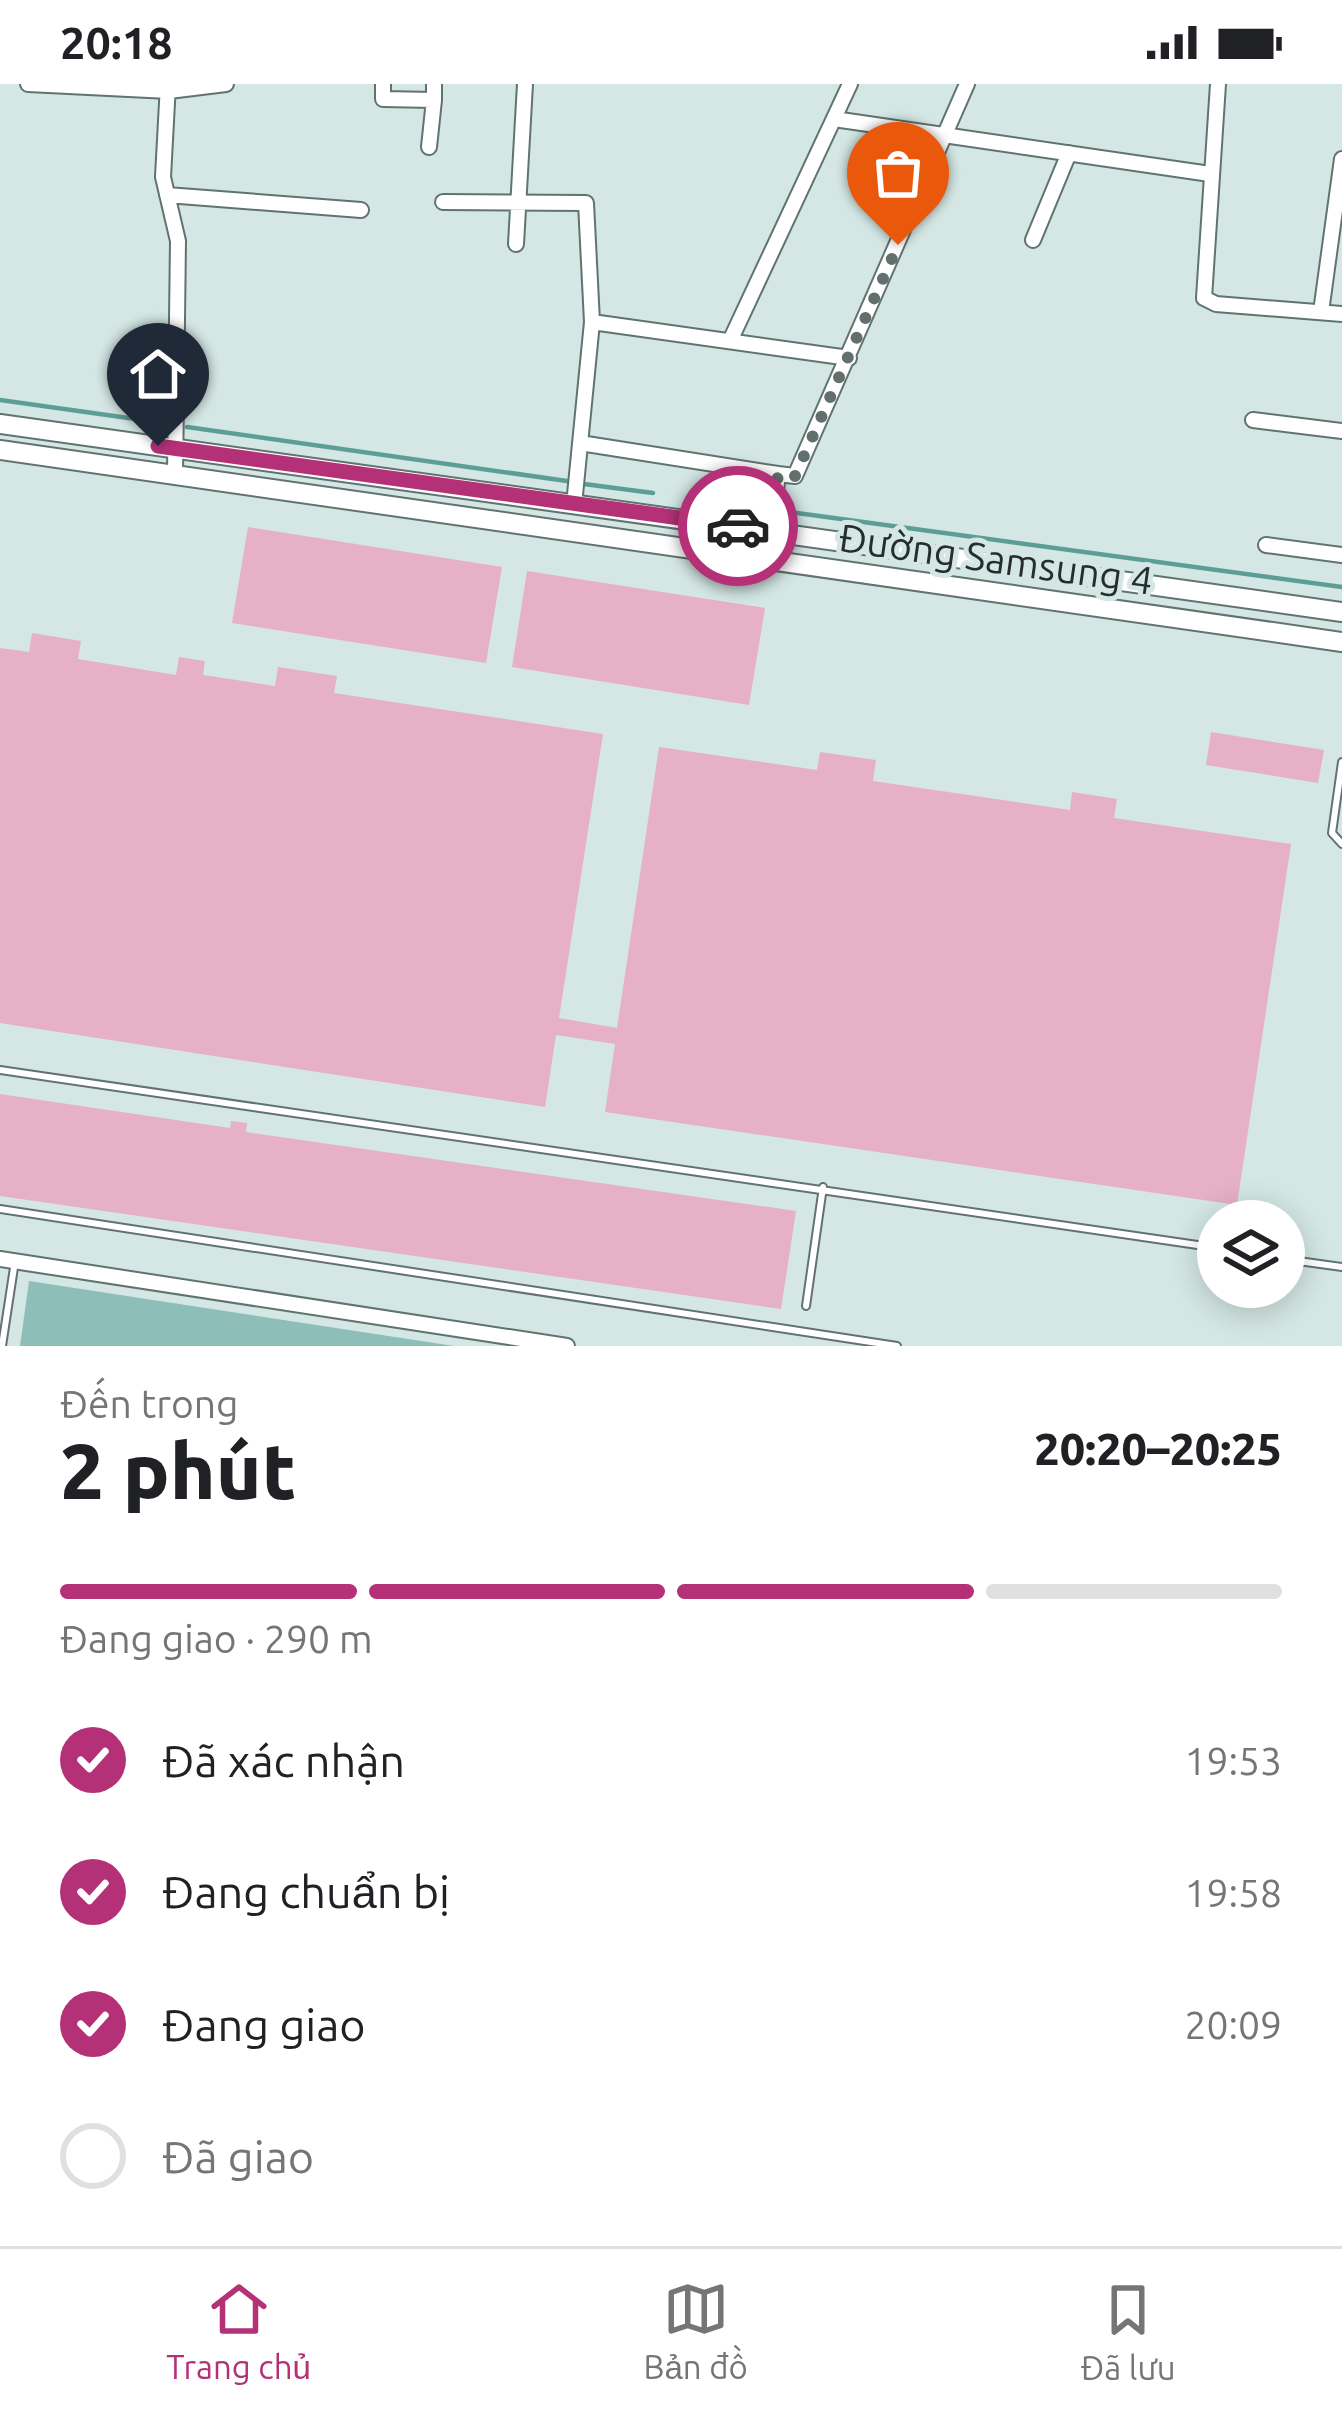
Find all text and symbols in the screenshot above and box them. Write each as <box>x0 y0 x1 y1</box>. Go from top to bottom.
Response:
text: 20:18 <box>60 17 173 68</box>
pin <box>847 122 949 245</box>
icon: bag <box>865 140 931 206</box>
pin <box>107 323 209 446</box>
icon: home <box>125 341 191 407</box>
courier <box>678 466 798 586</box>
icon: car <box>705 493 771 559</box>
street label: Đường Samsung 4 <box>836 515 1156 602</box>
map controls <box>1197 1200 1305 1308</box>
button: layers <box>1197 1200 1305 1308</box>
text: Đến trong <box>60 1382 238 1425</box>
text: 20:20–20:25 <box>1034 1423 1282 1474</box>
text: 2 phút <box>60 1426 296 1514</box>
text: Đang giao · 290 m <box>60 1617 373 1660</box>
icon: check <box>60 1727 126 1793</box>
text: Đã xác nhận <box>162 1735 405 1786</box>
text: 19:53 <box>1184 1739 1282 1782</box>
icon: check <box>60 1859 126 1925</box>
text: Đang chuẩn bị <box>162 1866 450 1917</box>
text: 19:58 <box>1184 1871 1282 1914</box>
icon: check <box>60 1991 126 2057</box>
text: Đang giao <box>162 1999 366 2050</box>
text: 20:09 <box>1184 2003 1282 2046</box>
text: Đã giao <box>162 2131 314 2182</box>
tab: Trang chủ <box>166 2276 311 2387</box>
tab: Bản đồ <box>643 2276 748 2387</box>
tab: Đã lưu <box>1080 2277 1176 2386</box>

